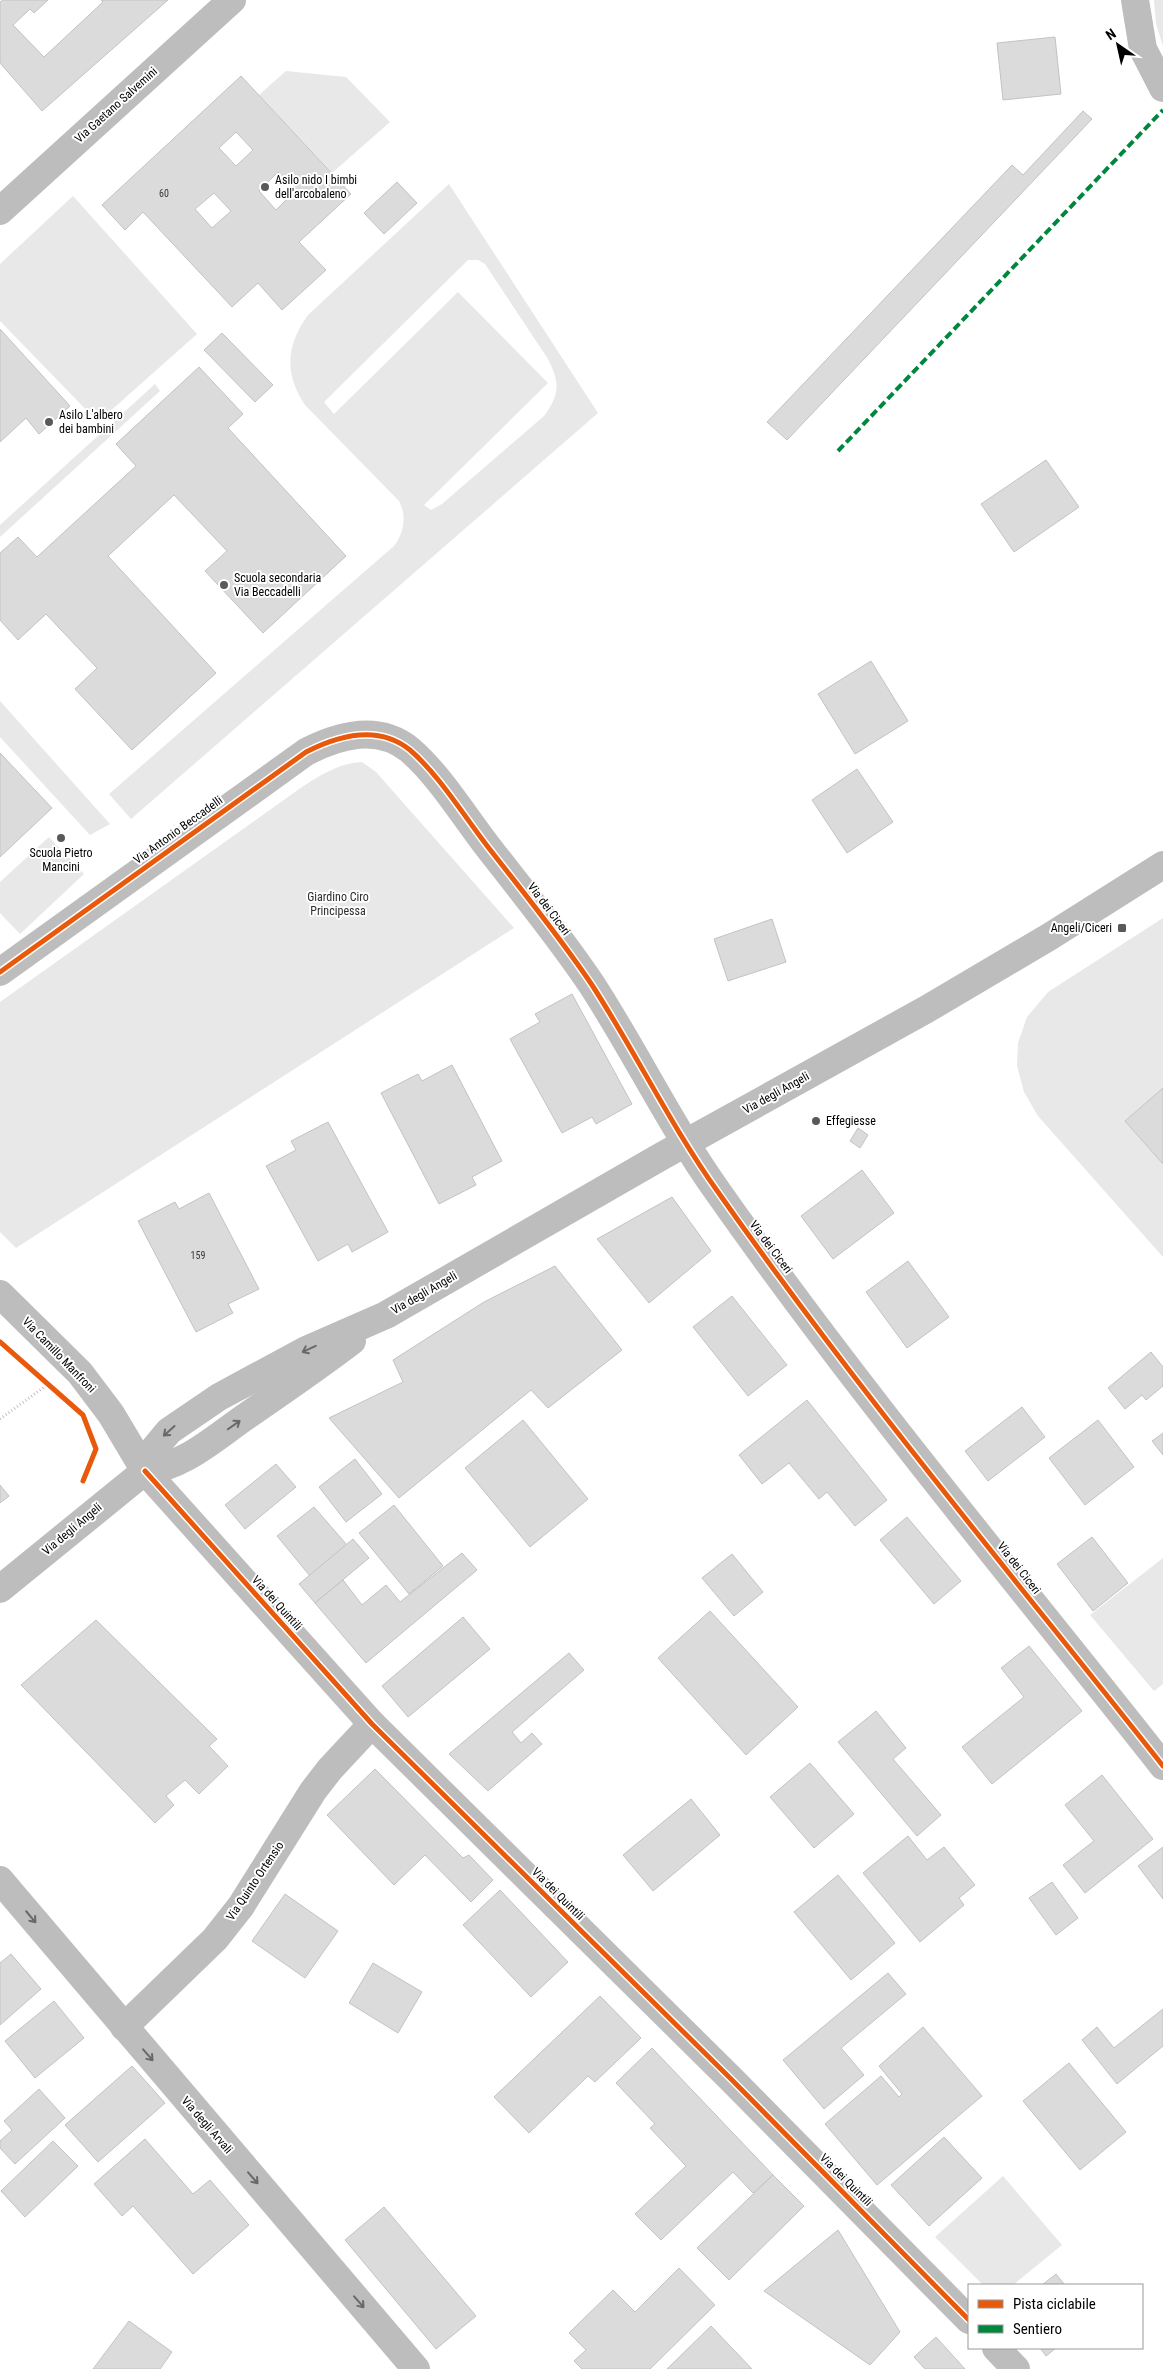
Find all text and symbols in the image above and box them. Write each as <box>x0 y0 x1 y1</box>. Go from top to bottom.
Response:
north arrow <box>1093 20 1143 70</box>
text: N <box>1103 25 1119 43</box>
street label: Via Gaetano Salvemini <box>72 64 160 146</box>
place label: Asilo nido I bimbi dell'arcobaleno <box>275 173 357 201</box>
marker: Asilo nido I bimbi dell'arcobaleno <box>259 181 271 193</box>
house number: 60 <box>159 188 169 199</box>
place label: Asilo L'albero dei bambini <box>59 408 123 436</box>
marker: Asilo L'albero dei bambini <box>43 416 55 428</box>
place label: Scuola secondaria Via Beccadelli <box>234 571 321 599</box>
marker: Scuola secondaria Via Beccadelli <box>218 579 230 591</box>
street label: Via Antonio Beccadelli <box>131 793 225 867</box>
marker: Scuola Pietro Mancini <box>55 832 67 844</box>
place label: Scuola Pietro Mancini <box>30 846 93 874</box>
street label: Via dei Ciceri <box>525 880 573 938</box>
park label: Giardino Ciro Principessa <box>307 890 369 918</box>
place label: Angeli/Ciceri <box>1051 921 1112 935</box>
marker: Angeli/Ciceri <box>1116 922 1128 934</box>
street label: Via degli Angeli <box>740 1069 812 1117</box>
place label: Effegiesse <box>826 1114 876 1128</box>
marker: Effegiesse <box>810 1115 822 1127</box>
street label: Via dei Ciceri <box>747 1218 795 1276</box>
house number: 159 <box>191 1250 205 1261</box>
street label: Via degli Angeli <box>389 1269 459 1317</box>
street label: Via Camillo Manfroni <box>20 1314 98 1396</box>
one-way arrow <box>302 1345 317 1354</box>
one-way arrow <box>226 1420 240 1430</box>
one-way arrow <box>163 1425 176 1437</box>
street label: Via degli Angeli <box>39 1500 105 1558</box>
street label: Via dei Ciceri <box>994 1539 1044 1597</box>
street label: Via dei Quintili <box>249 1573 305 1633</box>
street label: Via Quinto Ortensio <box>223 1839 287 1923</box>
street label: Via dei Quintili <box>529 1865 587 1923</box>
one-way arrow <box>26 1910 37 1923</box>
one-way arrow <box>142 2048 153 2061</box>
street label: Via degli Arvali <box>179 2094 235 2156</box>
street label: Via dei Quintili <box>817 2151 875 2209</box>
one-way arrow <box>247 2172 259 2185</box>
legend <box>968 2284 1143 2349</box>
one-way arrow <box>353 2295 364 2308</box>
text: Pista ciclabile <box>1013 2295 1096 2313</box>
text: Sentiero <box>1013 2320 1062 2338</box>

